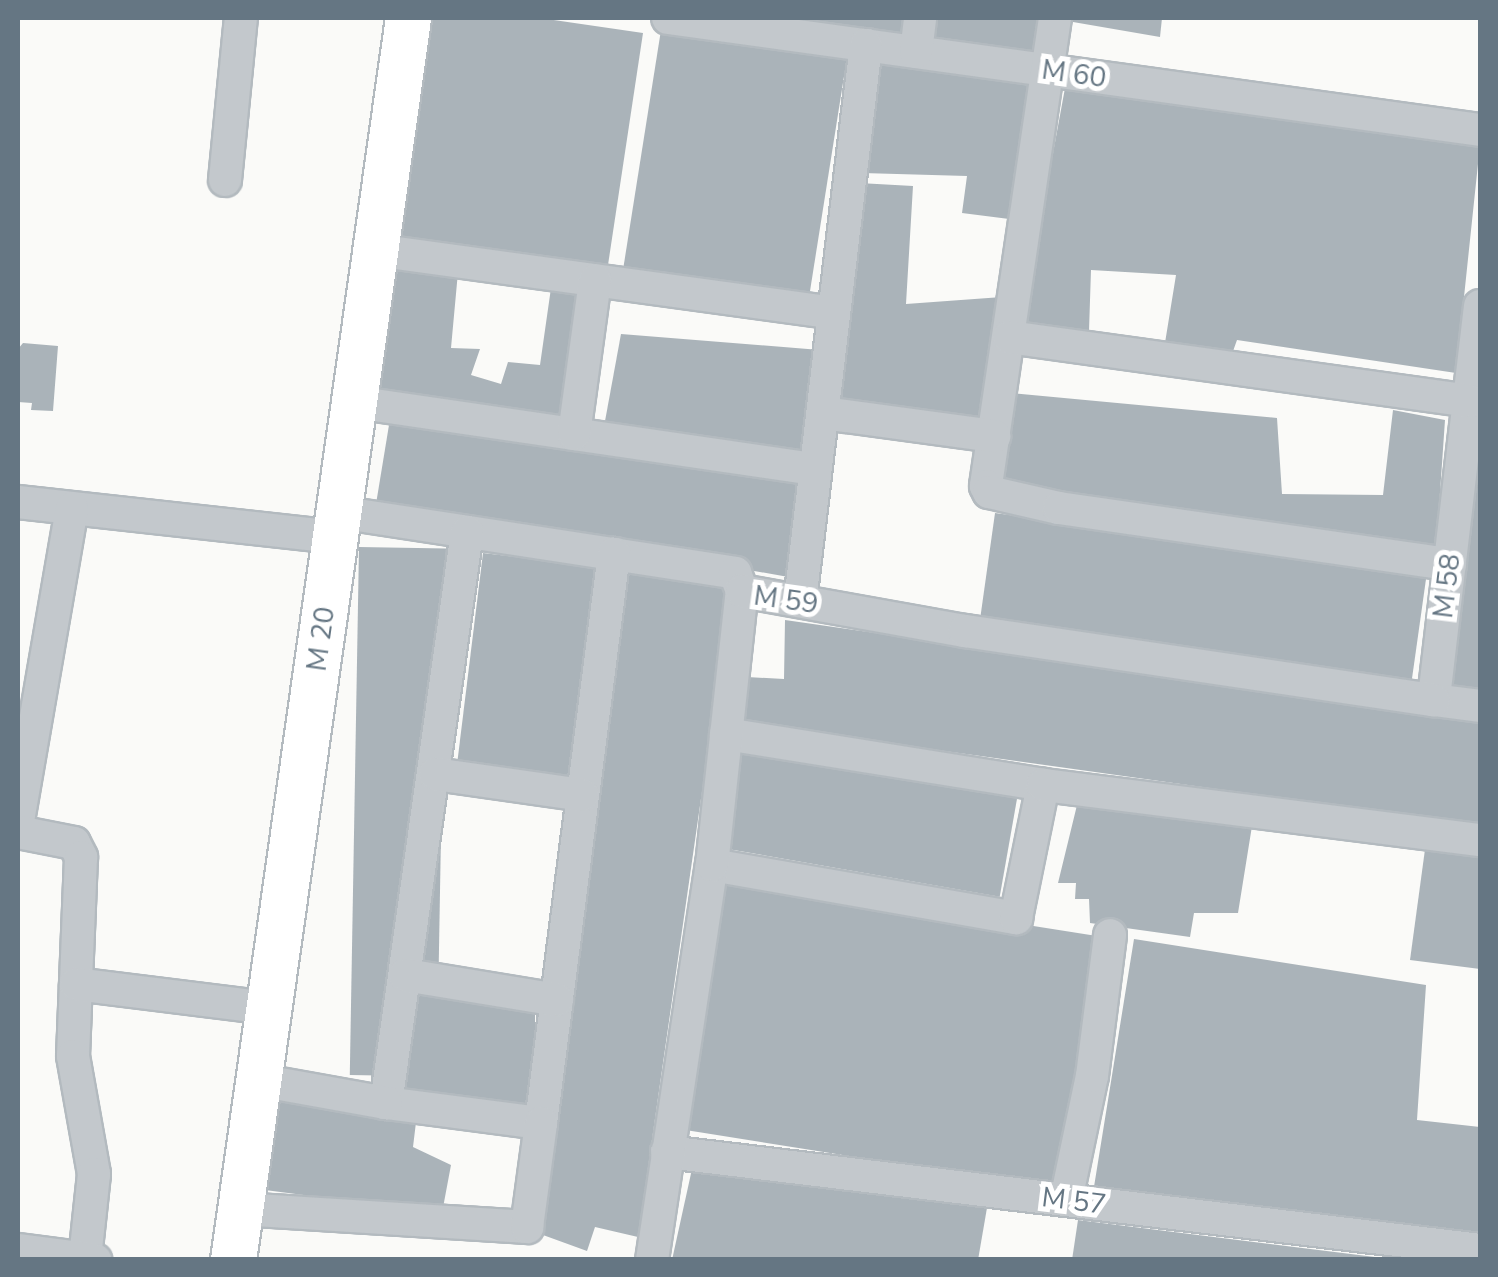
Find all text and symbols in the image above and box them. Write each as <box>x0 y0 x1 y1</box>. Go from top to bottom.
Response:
street label: M 60 <box>1040 53 1108 95</box>
street label: M 58 <box>1426 552 1468 620</box>
street label: M 59 <box>752 579 820 621</box>
street label: M 20 <box>300 605 342 673</box>
street label: M 57 <box>1040 1180 1108 1222</box>

